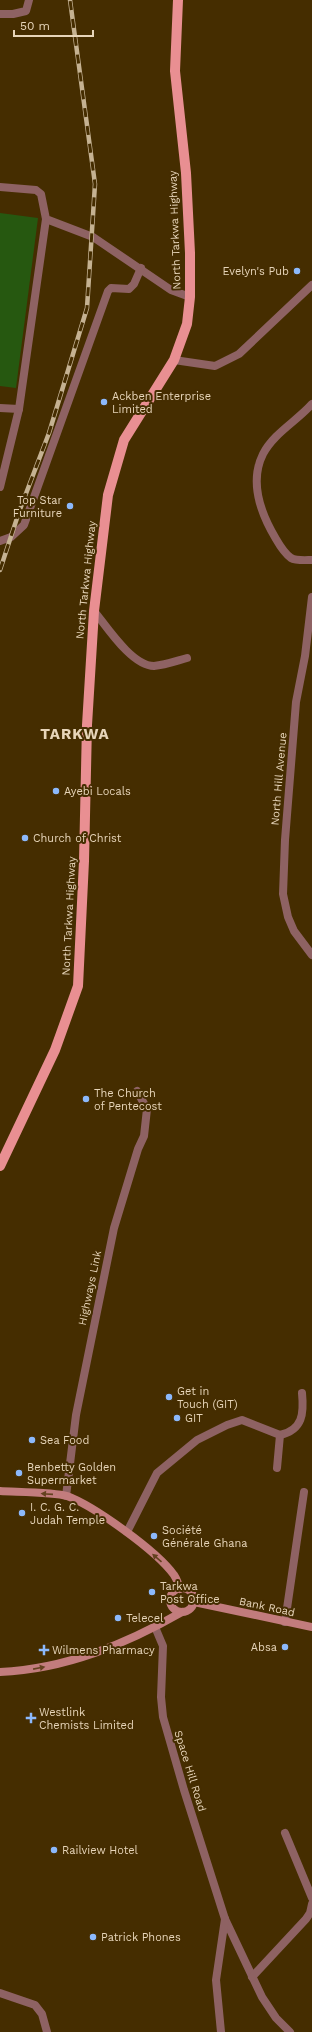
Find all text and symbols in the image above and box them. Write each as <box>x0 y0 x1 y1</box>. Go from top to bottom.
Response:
scale bar <box>14 12 93 38</box>
text: 50 m <box>20 19 50 33</box>
street label: North Tarkwa Highway <box>166 170 184 290</box>
place label: Evelyn's Pub <box>223 265 289 278</box>
marker: Evelyn's Pub <box>292 266 302 276</box>
place label: Ackben Enterprise Limited <box>112 390 211 416</box>
marker: Ackben Enterprise Limited <box>99 397 109 407</box>
place label: Top Star Furniture <box>13 494 63 520</box>
marker: Top Star Furniture <box>65 501 75 511</box>
street label: North Tarkwa Highway <box>73 520 99 640</box>
district label: TARKWA <box>40 725 110 743</box>
street label: North Hill Avenue <box>268 732 290 826</box>
place label: Ayebi Locals <box>64 785 131 798</box>
marker: Ayebi Locals <box>51 786 61 796</box>
place label: Church of Christ <box>33 832 122 845</box>
marker: Church of Christ <box>20 833 30 843</box>
street label: North Tarkwa Highway <box>59 856 79 976</box>
place label: The Church of Pentecost <box>94 1087 162 1113</box>
marker: The Church of Pentecost <box>81 1094 91 1104</box>
street label: Highways Link <box>76 1249 104 1327</box>
place label: Get in Touch (GIT) <box>177 1385 238 1411</box>
marker: Get in Touch (GIT) <box>164 1392 174 1402</box>
place label: GIT <box>185 1412 203 1425</box>
marker: GIT <box>172 1413 182 1423</box>
place label: Sea Food <box>40 1434 89 1447</box>
marker: Sea Food <box>27 1435 37 1445</box>
place label: Benbetty Golden Supermarket <box>27 1461 116 1487</box>
marker: Benbetty Golden Supermarket <box>14 1468 24 1478</box>
one-way arrow <box>41 1491 53 1498</box>
place label: I. C. G. C. Judah Temple <box>30 1501 105 1527</box>
marker: I. C. G. C. Judah Temple <box>17 1508 27 1518</box>
place label: Société Générale Ghana <box>162 1524 248 1550</box>
marker: Société Générale Ghana <box>149 1531 159 1541</box>
one-way arrow <box>153 1554 162 1563</box>
place label: Tarkwa Post Office <box>160 1580 220 1606</box>
marker: Tarkwa Post Office <box>147 1587 157 1597</box>
street label: Bank Road <box>238 1595 296 1619</box>
place label: Telecel <box>126 1612 164 1625</box>
marker: Telecel <box>113 1613 123 1623</box>
place label: Absa <box>251 1641 277 1654</box>
marker: Absa <box>280 1642 290 1652</box>
place label: Wilmens Pharmacy <box>52 1644 155 1657</box>
marker: Wilmens Pharmacy <box>39 1645 49 1655</box>
one-way arrow <box>33 1664 45 1670</box>
place label: Westlink Chemists Limited <box>39 1706 134 1732</box>
marker: Westlink Chemists Limited <box>26 1713 36 1723</box>
street label: Space Hill Road <box>171 1729 209 1813</box>
place label: Railview Hotel <box>62 1844 139 1857</box>
marker: Railview Hotel <box>49 1845 59 1855</box>
place label: Patrick Phones <box>101 1931 181 1944</box>
marker: Patrick Phones <box>88 1932 98 1942</box>

